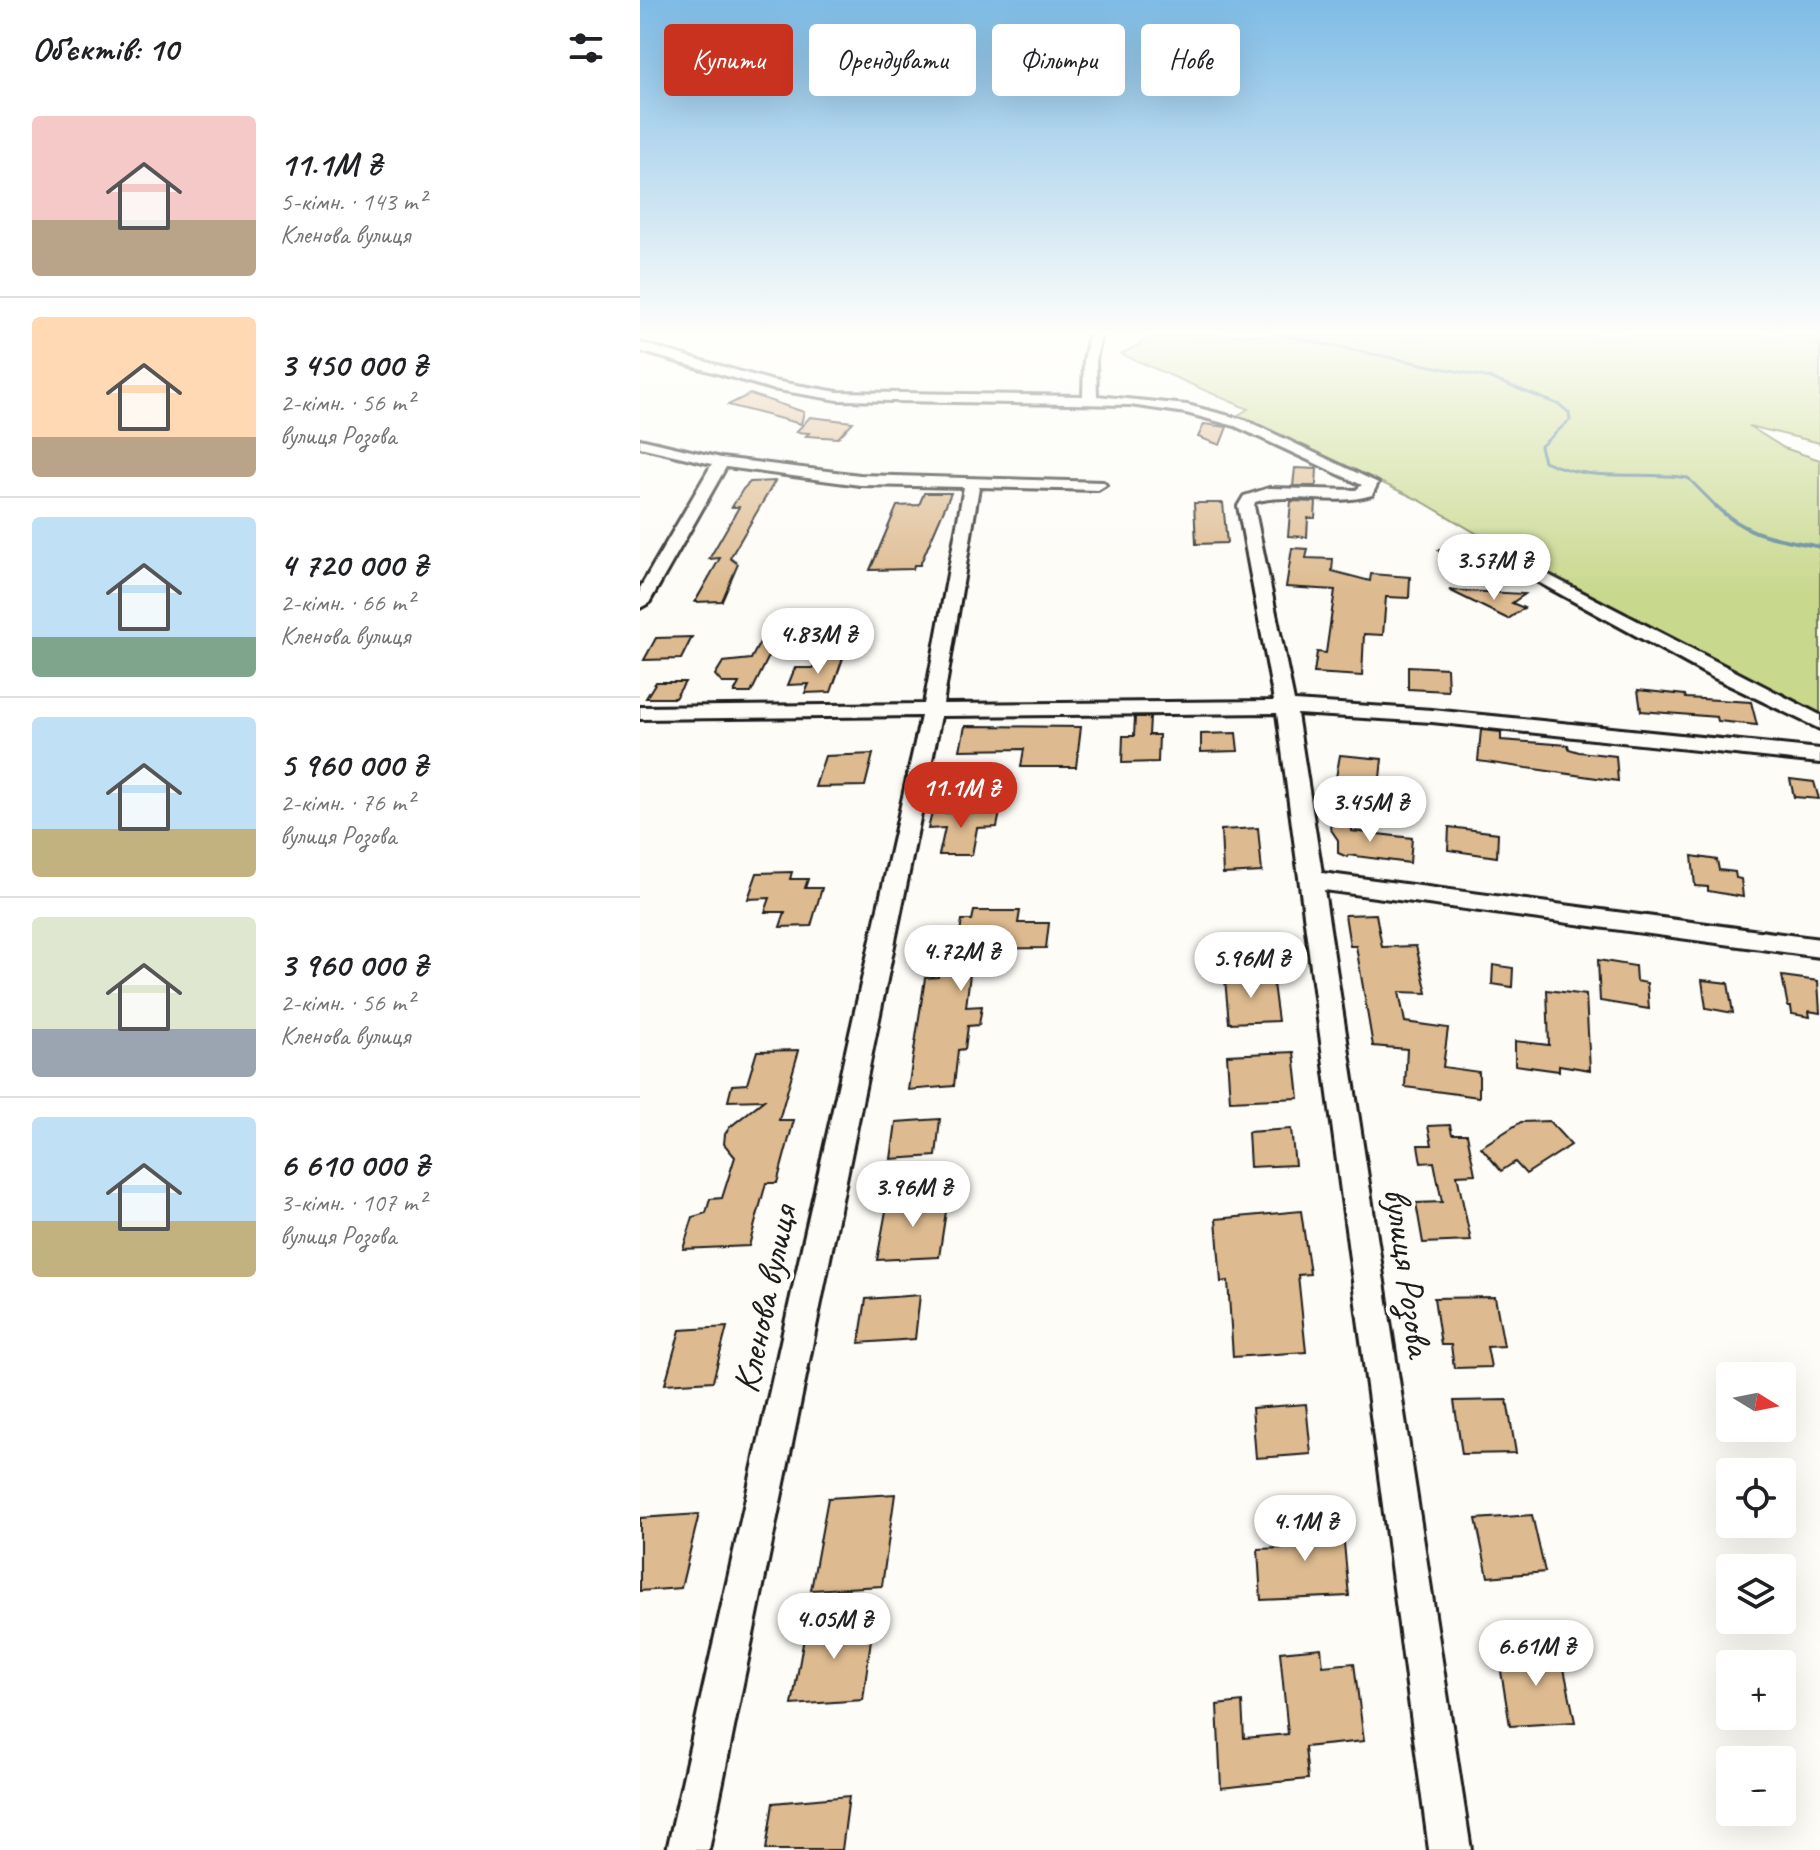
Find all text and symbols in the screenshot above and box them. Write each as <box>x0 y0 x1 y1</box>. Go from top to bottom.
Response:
chip: Купити <box>664 24 793 96</box>
chip: Орендувати <box>809 24 976 96</box>
chip: Фільтри <box>992 24 1125 96</box>
chip: Нове <box>1141 24 1240 96</box>
icon: filters <box>564 26 608 70</box>
text: Об’єктів: 10 <box>32 27 178 70</box>
text: 11.1M ₴ <box>280 142 381 185</box>
icon: home <box>96 148 192 244</box>
text: 5-кімн. · 143 m² <box>280 185 426 218</box>
text: Кленова вулиця <box>280 218 410 251</box>
text: 3 450 000 ₴ <box>280 343 427 386</box>
icon: home <box>96 349 192 445</box>
text: 2-кімн. · 56 m² <box>280 386 414 419</box>
text: вулиця Розова <box>280 419 396 452</box>
pin: 3.57M ₴ <box>1420 534 1568 602</box>
text: 4 720 000 ₴ <box>280 543 427 586</box>
text: 3.57M ₴ <box>1456 543 1532 576</box>
icon: home <box>96 549 192 645</box>
text: 2-кімн. · 66 m² <box>280 586 414 619</box>
pin: 4.83M ₴ <box>744 608 892 676</box>
text: 4.83M ₴ <box>779 617 857 650</box>
text: Кленова вулиця <box>280 619 410 652</box>
text: 5 960 000 ₴ <box>280 743 427 786</box>
icon: home <box>96 749 192 845</box>
pin: 11.1M ₴ <box>887 762 1035 830</box>
text: 11.1M ₴ <box>922 771 1000 804</box>
pin: 3.45M ₴ <box>1296 776 1444 844</box>
text: 3.45M ₴ <box>1331 785 1409 818</box>
text: 2-кімн. · 76 m² <box>280 786 414 819</box>
text: вулиця Розова <box>280 819 396 852</box>
pin: 4.72M ₴ <box>887 925 1035 993</box>
pin: 5.96M ₴ <box>1177 932 1325 1000</box>
text: 4.72M ₴ <box>922 934 1000 967</box>
text: 5.96M ₴ <box>1212 941 1290 974</box>
text: 3 960 000 ₴ <box>280 943 428 986</box>
icon: home <box>96 949 192 1045</box>
text: 2-кімн. · 56 m² <box>280 986 414 1019</box>
text: Кленова вулиця <box>280 1019 410 1052</box>
text: 6 610 000 ₴ <box>280 1143 429 1186</box>
icon: home <box>96 1149 192 1245</box>
pin: 3.96M ₴ <box>839 1161 987 1229</box>
text: 3.96M ₴ <box>874 1170 952 1203</box>
street label: вулиця Розова <box>1373 1185 1444 1363</box>
text: 3-кімн. · 107 m² <box>280 1186 426 1219</box>
street label: Кленова вулиця <box>722 1198 808 1397</box>
text: вулиця Розова <box>280 1219 396 1252</box>
north arrow <box>1716 1362 1796 1442</box>
map controls <box>1716 1362 1796 1826</box>
button: locate <box>1716 1458 1796 1538</box>
pin: 4.1M ₴ <box>1240 1495 1370 1563</box>
text: 4.1M ₴ <box>1272 1504 1338 1537</box>
button: layers <box>1716 1554 1796 1634</box>
pin: 4.05M ₴ <box>760 1593 908 1661</box>
text: 4.05M ₴ <box>795 1602 873 1635</box>
pin: 6.61M ₴ <box>1462 1620 1610 1688</box>
text: 6.61M ₴ <box>1497 1629 1575 1662</box>
button: + <box>1716 1650 1796 1730</box>
button: − <box>1716 1746 1796 1826</box>

